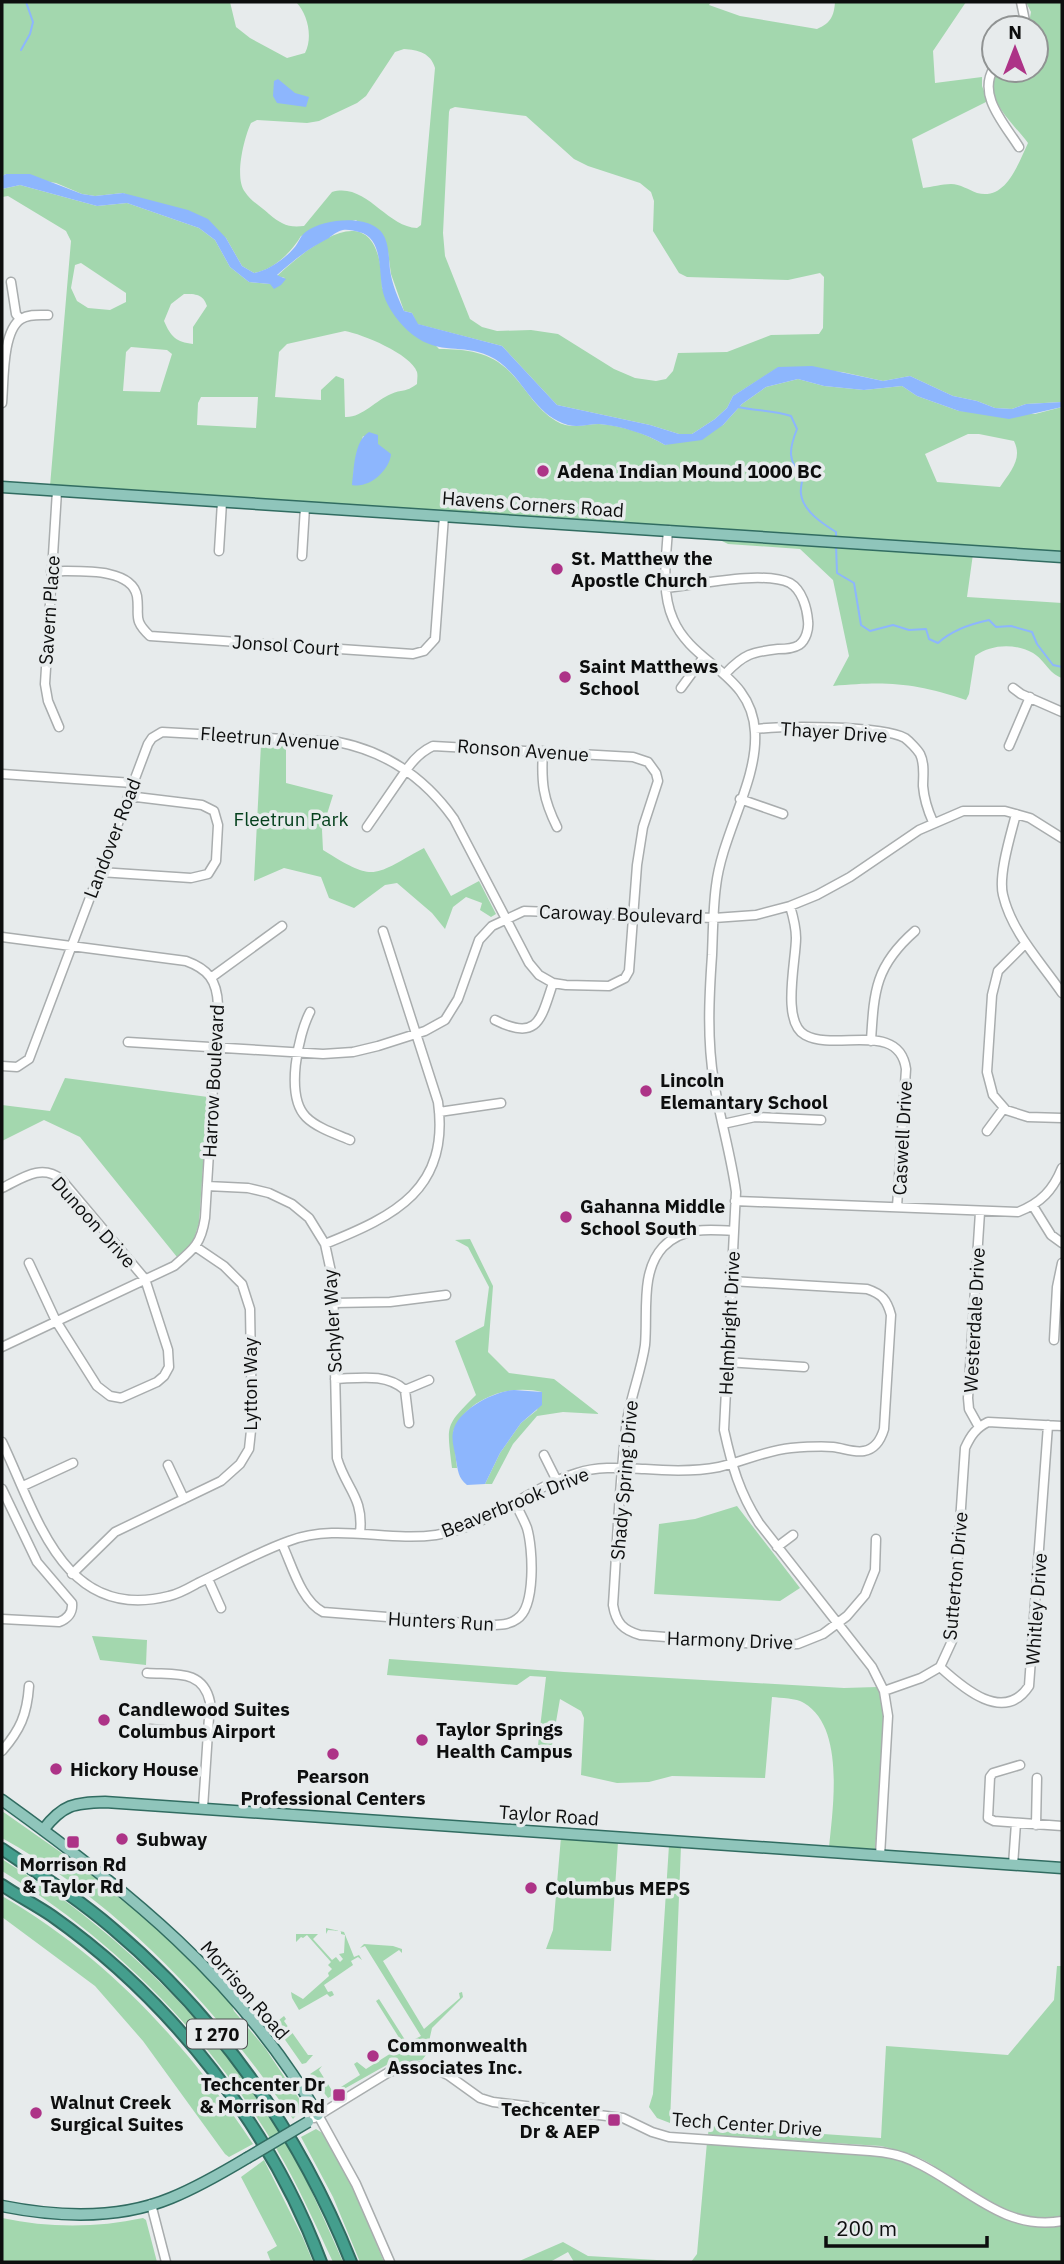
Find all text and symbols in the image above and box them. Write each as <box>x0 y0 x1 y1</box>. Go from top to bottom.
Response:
north arrow <box>980 14 1050 84</box>
text: N <box>1008 20 1022 44</box>
place label: Adena Indian Mound 1000 BC <box>557 459 822 483</box>
marker: Adena Indian Mound 1000 BC <box>535 463 551 479</box>
street label: Havens Corners Road <box>441 486 625 522</box>
place label: St. Matthew the Apostle Church <box>571 546 713 592</box>
street label: Savern Place <box>33 554 65 666</box>
marker: St. Matthew the Apostle Church <box>549 561 565 577</box>
street label: Jonsol Court <box>231 629 341 661</box>
place label: Saint Matthews School <box>579 654 718 700</box>
marker: Saint Matthews School <box>557 669 573 685</box>
street label: Thayer Drive <box>780 716 888 748</box>
street label: Fleetrun Avenue <box>199 721 341 755</box>
street label: Ronson Avenue <box>456 733 590 767</box>
street label: Landover Road <box>78 775 146 901</box>
park label: Fleetrun Park <box>234 807 348 831</box>
street label: Caroway Boulevard <box>538 899 704 929</box>
street label: Harrow Boulevard <box>197 1004 229 1158</box>
place label: Lincoln Elemantary School <box>660 1068 828 1114</box>
street label: Caswell Drive <box>887 1080 917 1196</box>
marker: Lincoln Elemantary School <box>638 1083 654 1099</box>
street label: Dunoon Drive <box>47 1171 141 1273</box>
place label: Gahanna Middle School South <box>580 1194 725 1240</box>
marker: Gahanna Middle School South <box>558 1209 574 1225</box>
street label: Westerdale Drive <box>958 1247 990 1393</box>
street label: Helmbright Drive <box>713 1250 745 1396</box>
street label: Schyler Way <box>317 1268 347 1374</box>
street label: Lytton Way <box>238 1337 262 1431</box>
street label: Shady Spring Drive <box>605 1399 643 1561</box>
street label: Beaverbrook Drive <box>438 1461 592 1543</box>
street label: Sutterton Drive <box>937 1511 973 1641</box>
street label: Whitley Drive <box>1020 1552 1052 1666</box>
street label: Hunters Run <box>387 1606 495 1636</box>
street label: Harmony Drive <box>666 1626 794 1654</box>
place label: Candlewood Suites Columbus Airport <box>118 1697 290 1743</box>
marker: Candlewood Suites Columbus Airport <box>96 1712 112 1728</box>
place label: Taylor Springs Health Campus <box>436 1717 573 1763</box>
marker: Taylor Springs Health Campus <box>414 1732 430 1748</box>
marker: Pearson Professional Centers <box>325 1746 341 1762</box>
place label: Hickory House <box>70 1757 199 1781</box>
marker: Hickory House <box>48 1761 64 1777</box>
place label: Pearson Professional Centers <box>241 1764 425 1810</box>
street label: Taylor Road <box>498 1800 600 1830</box>
place label: Subway <box>136 1827 208 1851</box>
marker: Subway <box>114 1831 130 1847</box>
marker: Morrison Rd & Taylor Rd <box>65 1834 81 1850</box>
place label: Morrison Rd & Taylor Rd <box>19 1852 127 1898</box>
place label: Columbus MEPS <box>545 1876 690 1900</box>
marker: Columbus MEPS <box>523 1880 539 1896</box>
street label: Morrison Road <box>195 1935 295 2045</box>
road number: I 270 <box>187 2020 247 2048</box>
place label: Commonwealth Associates Inc. <box>387 2033 528 2079</box>
marker: Commonwealth Associates Inc. <box>365 2048 381 2064</box>
place label: Techcenter Dr & Morrison Rd <box>200 2072 325 2118</box>
marker: Techcenter Dr & Morrison Rd <box>331 2087 347 2103</box>
place label: Walnut Creek Surgical Suites <box>50 2090 183 2136</box>
place label: Techcenter Dr & AEP <box>501 2097 600 2143</box>
marker: Walnut Creek Surgical Suites <box>28 2105 44 2121</box>
street label: Tech Center Drive <box>671 2107 823 2141</box>
marker: Techcenter Dr & AEP <box>606 2112 622 2128</box>
scale bar <box>826 2204 987 2248</box>
text: 200 m <box>836 2214 897 2242</box>

